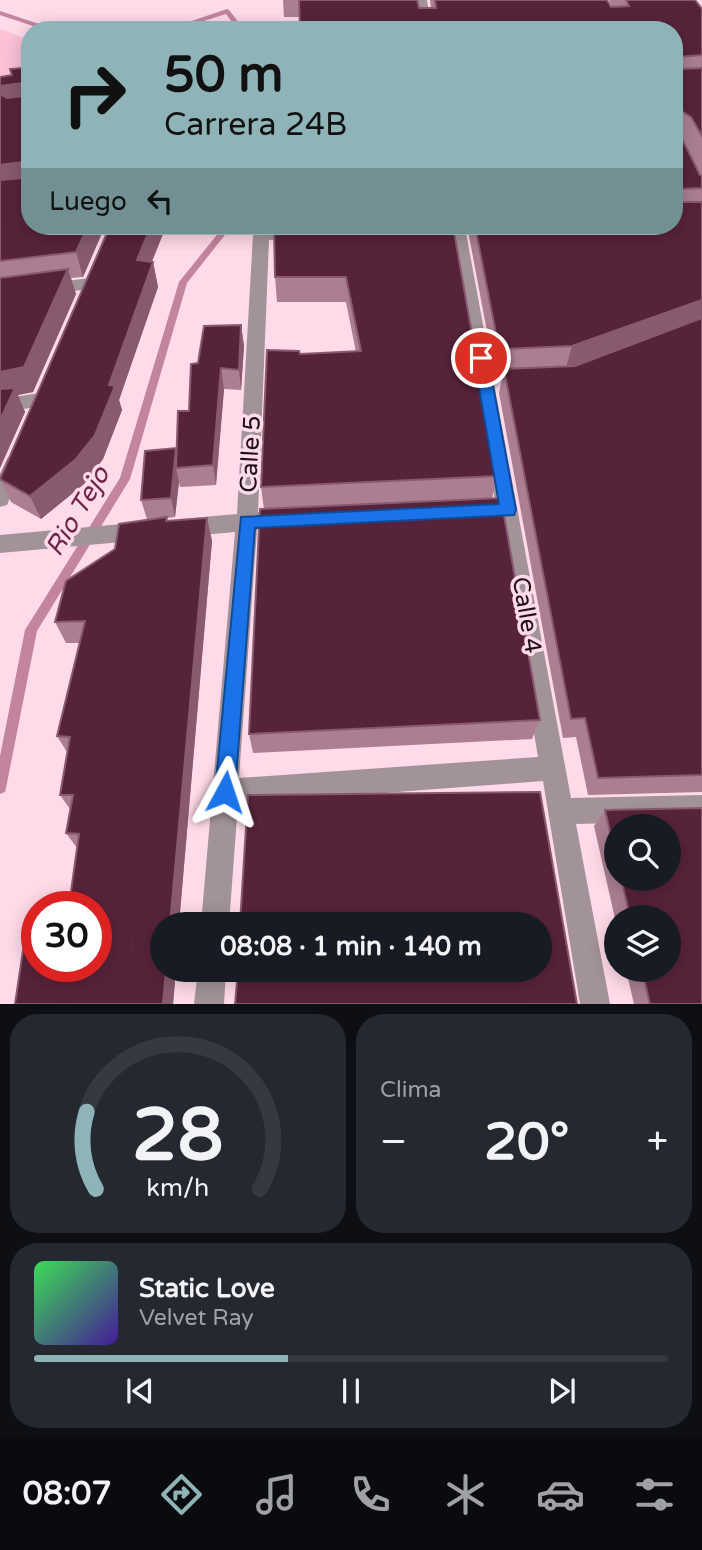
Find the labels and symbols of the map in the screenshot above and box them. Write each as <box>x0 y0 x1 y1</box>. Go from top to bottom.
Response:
pin <box>451 328 511 388</box>
street label: Calle 5 <box>234 415 267 493</box>
water label: Rio Tejo <box>39 460 117 562</box>
street label: Calle 4 <box>506 575 547 656</box>
position arrow <box>188 755 262 829</box>
speed limit sign: 30 <box>21 891 112 982</box>

